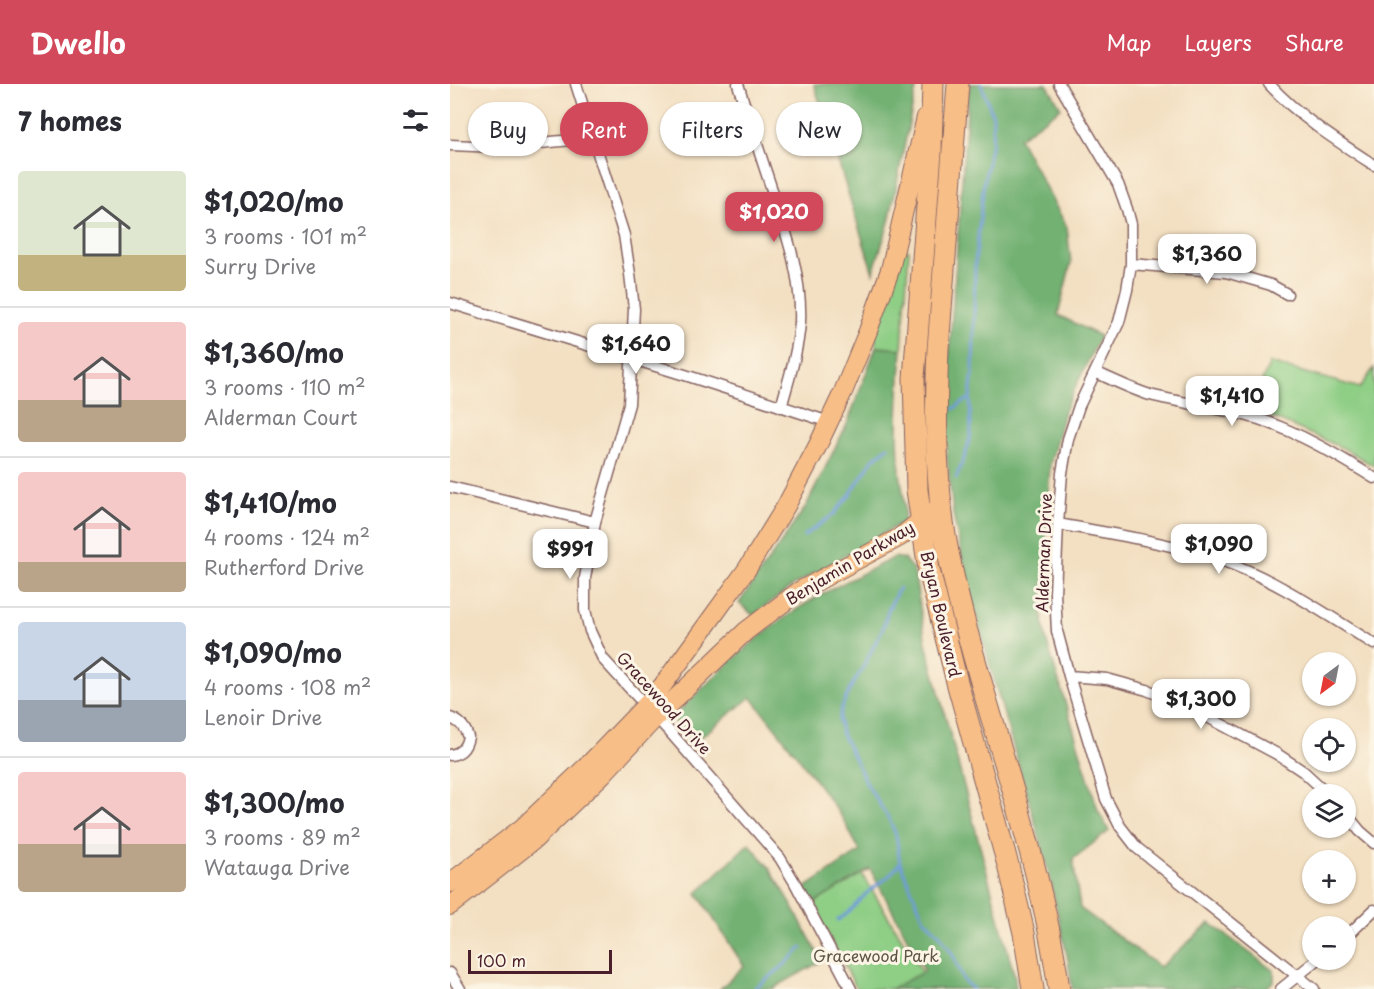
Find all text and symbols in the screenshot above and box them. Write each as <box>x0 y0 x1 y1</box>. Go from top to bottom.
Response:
text: Dwello <box>30 21 126 64</box>
text: Map <box>1107 26 1151 58</box>
text: Layers <box>1184 26 1252 58</box>
text: Share <box>1285 26 1344 58</box>
text: 7 homes <box>18 101 122 140</box>
chip: Buy <box>468 102 548 156</box>
chip: Rent <box>560 102 648 156</box>
chip: Filters <box>660 102 764 156</box>
chip: New <box>776 102 862 156</box>
icon: filters <box>399 104 432 137</box>
text: $1,020/mo <box>204 182 343 221</box>
pin: $1,020 <box>725 192 823 243</box>
icon: home <box>66 195 138 267</box>
text: $1,020 <box>739 196 809 226</box>
text: 3 rooms · 101 m² <box>204 221 367 251</box>
pin: $1,360 <box>1158 234 1256 285</box>
text: $1,360 <box>1172 238 1242 268</box>
text: Surry Drive <box>204 251 316 281</box>
pin: $1,640 <box>587 324 685 375</box>
text: $1,640 <box>601 328 671 358</box>
text: $1,360/mo <box>204 333 344 372</box>
icon: home <box>66 346 138 418</box>
text: 3 rooms · 110 m² <box>204 372 366 402</box>
pin: $1,410 <box>1183 376 1281 427</box>
text: $1,410 <box>1200 380 1264 410</box>
text: Alderman Court <box>204 402 358 432</box>
text: $1,410/mo <box>204 483 337 522</box>
street label: Alderman Drive <box>1029 493 1057 613</box>
icon: home <box>66 496 138 568</box>
street label: Benjamin Parkway <box>781 514 918 610</box>
text: 4 rooms · 124 m² <box>204 522 370 552</box>
pin: $1,090 <box>1170 524 1268 575</box>
text: $1,090 <box>1185 528 1253 558</box>
pin: $991 <box>534 529 606 580</box>
text: $991 <box>547 533 593 563</box>
street label: Bryan Boulevard <box>916 548 968 680</box>
text: Rutherford Drive <box>204 552 365 582</box>
text: $1,090/mo <box>204 633 342 672</box>
icon: home <box>66 646 138 718</box>
street label: Gracewood Drive <box>612 646 718 759</box>
north arrow <box>1302 652 1356 706</box>
map controls <box>1302 652 1356 970</box>
text: 4 rooms · 108 m² <box>204 672 371 702</box>
pin: $1,300 <box>1152 679 1250 730</box>
text: $1,300 <box>1166 683 1236 713</box>
text: Lenoir Drive <box>204 702 322 732</box>
button: locate <box>1302 718 1356 772</box>
text: $1,300/mo <box>204 783 344 822</box>
button: layers <box>1302 784 1356 838</box>
icon: home <box>66 796 138 868</box>
text: 3 rooms · 89 m² <box>204 822 361 852</box>
button: + <box>1302 850 1356 904</box>
text: Watauga Drive <box>204 852 350 882</box>
button: − <box>1302 916 1356 970</box>
park label: Gracewood Park <box>813 943 939 967</box>
scale bar <box>468 947 612 974</box>
text: 100 m <box>477 948 526 972</box>

